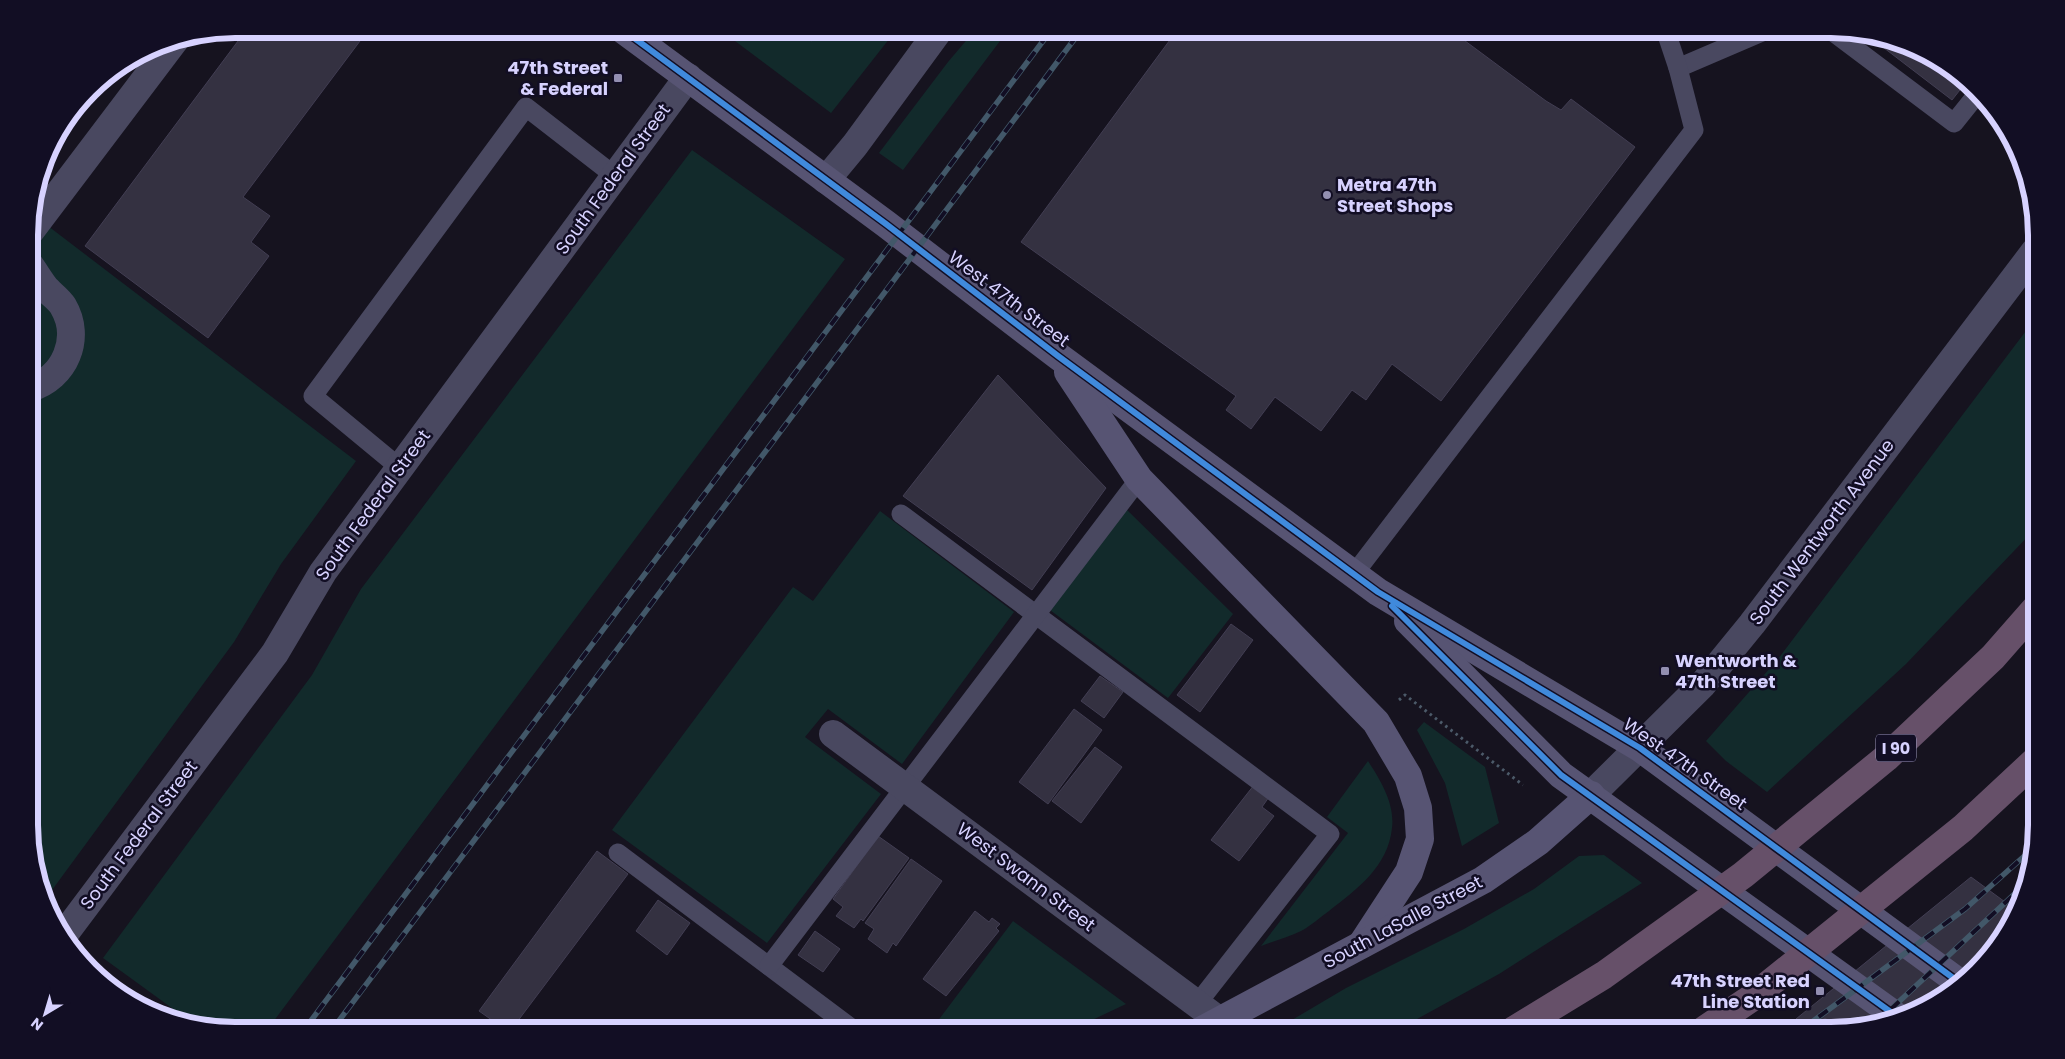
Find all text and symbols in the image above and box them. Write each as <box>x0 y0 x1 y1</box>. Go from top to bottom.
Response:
place label: 47th Street & Federal <box>507 55 608 101</box>
marker: 47th Street & Federal <box>612 72 624 84</box>
street label: South Federal Street <box>549 98 676 259</box>
place label: Metra 47th Street Shops <box>1337 172 1453 218</box>
marker: Metra 47th Street Shops <box>1321 189 1333 201</box>
street label: West 47th Street <box>943 245 1075 353</box>
street label: South Federal Street <box>309 424 436 585</box>
street label: South Wentworth Avenue <box>1743 434 1900 630</box>
place label: Wentworth & 47th Street <box>1675 648 1797 694</box>
marker: Wentworth & 47th Street <box>1659 665 1671 677</box>
street label: West 47th Street <box>1618 711 1752 816</box>
road number: I 90 <box>1876 734 1916 761</box>
street label: South Federal Street <box>74 755 203 914</box>
street label: West Swann Street <box>952 816 1101 937</box>
street label: South LaSalle Street <box>1319 869 1487 974</box>
place label: 47th Street Red Line Station <box>1671 968 1810 1014</box>
marker: 47th Street Red Line Station <box>1814 985 1826 997</box>
north arrow <box>20 989 70 1039</box>
text: N <box>27 1013 47 1035</box>

